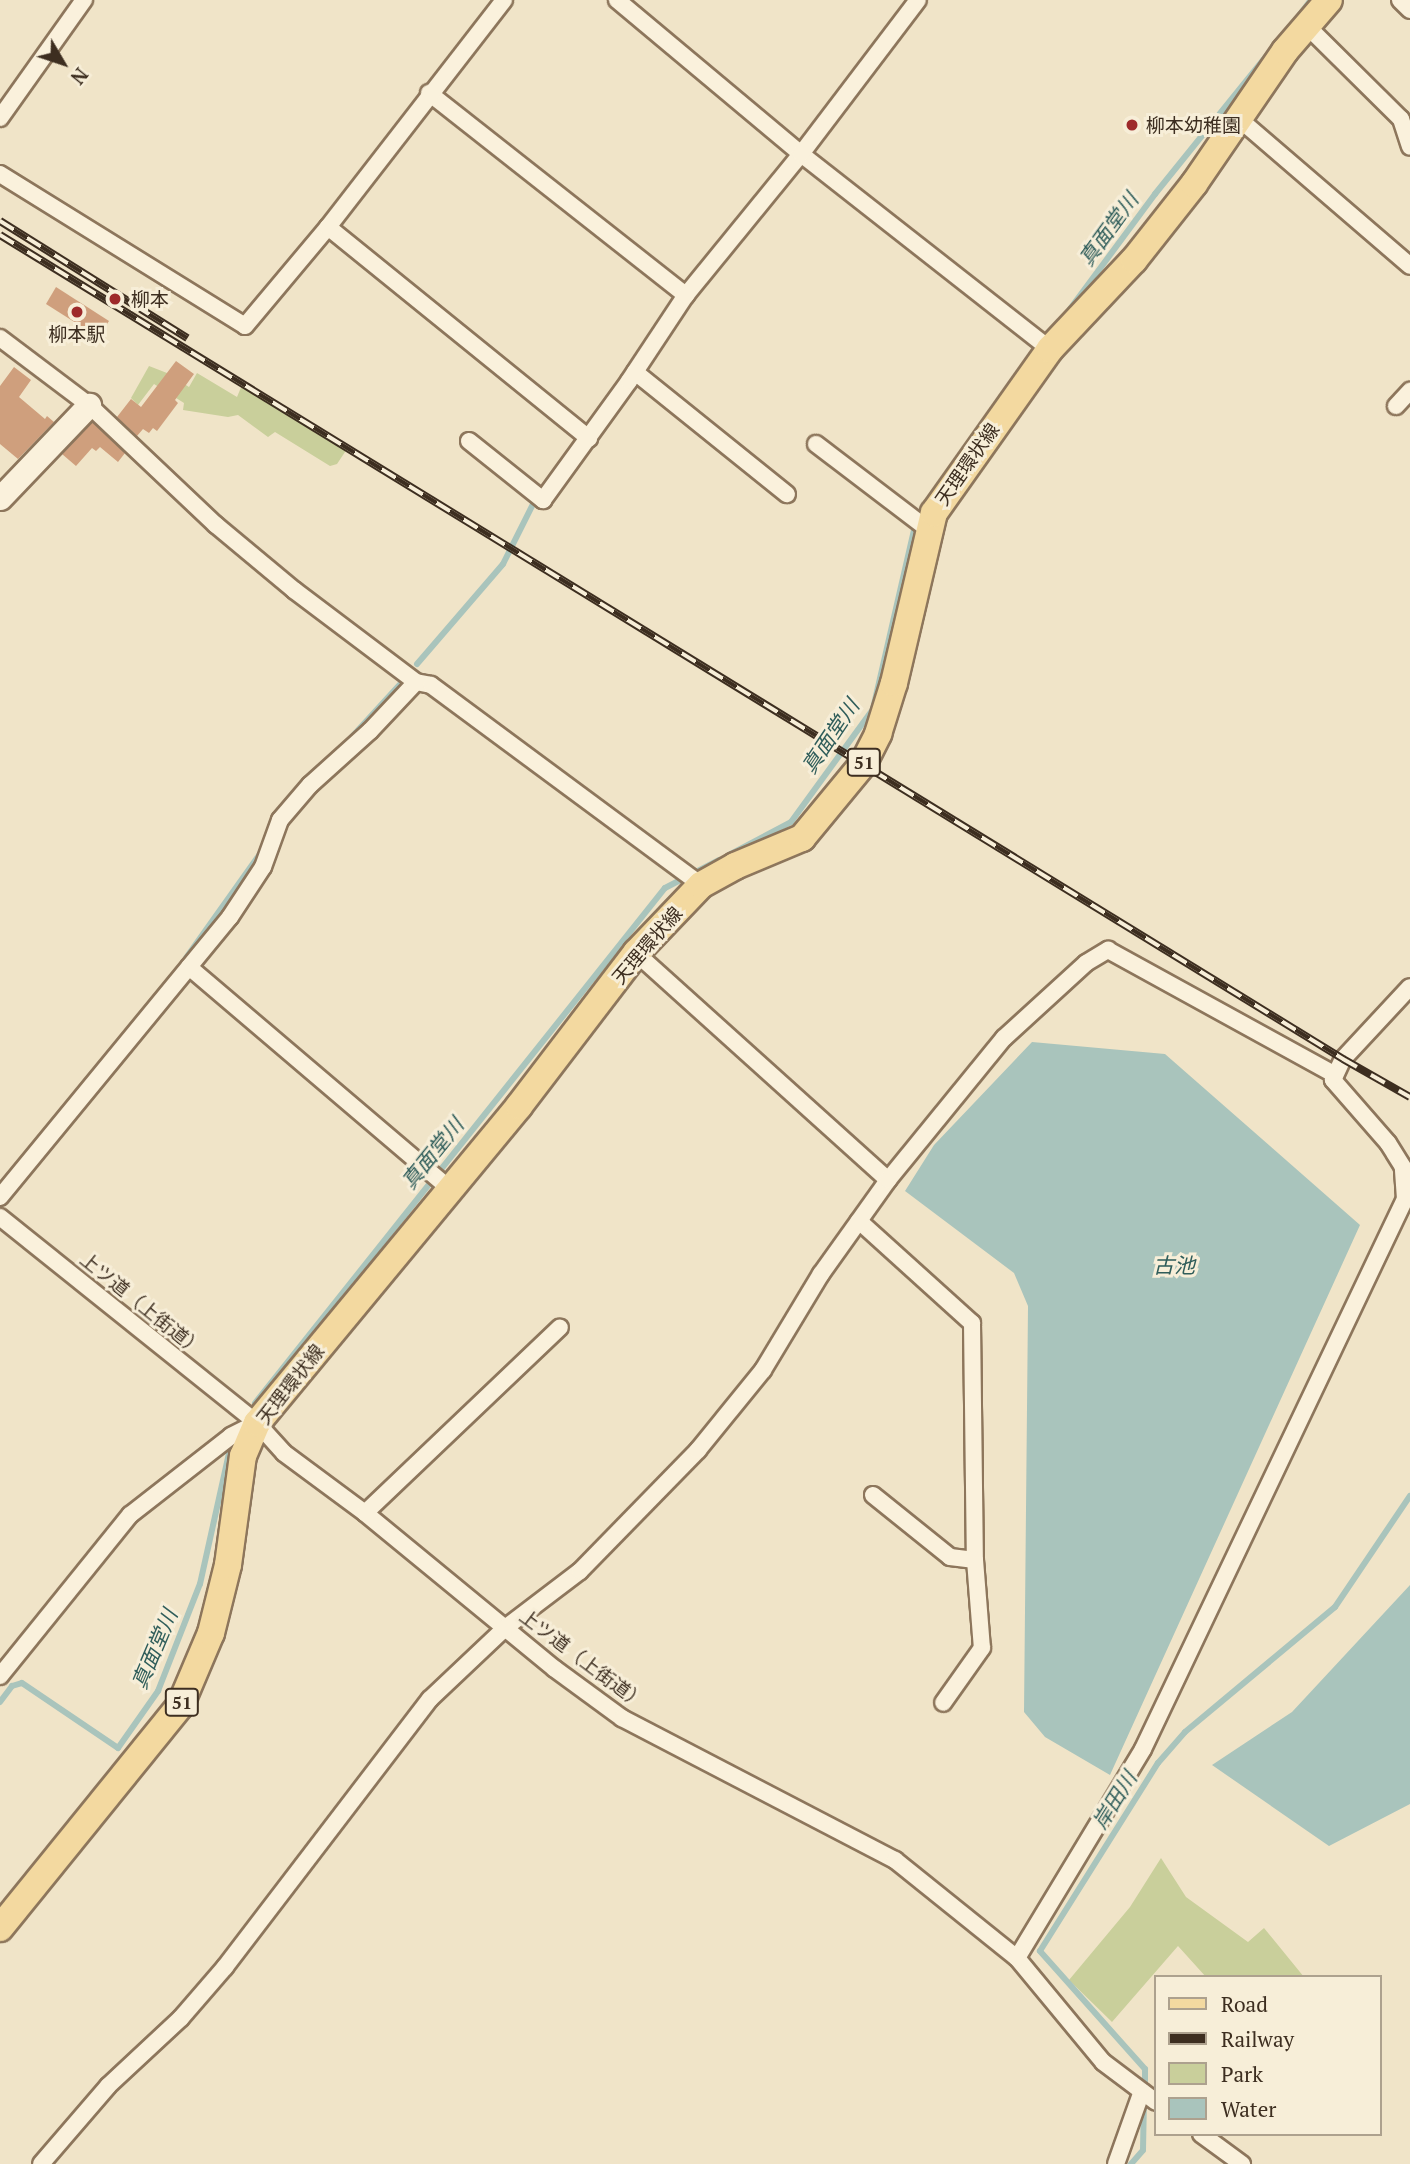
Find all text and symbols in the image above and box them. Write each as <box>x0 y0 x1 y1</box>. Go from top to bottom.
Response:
north arrow <box>28 28 98 98</box>
text: N <box>65 63 94 90</box>
place label: 柳本幼稚園 <box>1146 114 1241 136</box>
marker: 柳本幼稚園 <box>1124 117 1140 133</box>
water label: 真面堂川 <box>1073 188 1143 270</box>
place label: 柳本 <box>131 288 169 310</box>
marker: 柳本 <box>105 289 125 309</box>
marker: 柳本駅 <box>69 304 85 320</box>
place label: 柳本駅 <box>49 323 105 345</box>
street label: 天理環状線 <box>930 419 1004 509</box>
water label: 真面堂川 <box>796 694 864 778</box>
road number: 51 <box>846 748 882 776</box>
street label: 天理環状線 <box>607 902 687 988</box>
water label: 真面堂川 <box>396 1112 468 1194</box>
street label: 上ツ道（上街道） <box>76 1247 208 1361</box>
water label: 古池 <box>1153 1252 1195 1278</box>
street label: 天理環状線 <box>252 1340 328 1428</box>
street label: 上ツ道（上街道） <box>515 1604 651 1714</box>
water label: 真面堂川 <box>126 1605 182 1693</box>
road number: 51 <box>164 1688 200 1716</box>
water label: 岸田川 <box>1087 1767 1141 1833</box>
legend <box>1154 1975 1382 2136</box>
text: Road <box>1221 1990 1268 2018</box>
text: Railway <box>1221 2025 1294 2053</box>
text: Park <box>1221 2060 1263 2088</box>
text: Water <box>1221 2095 1276 2123</box>

